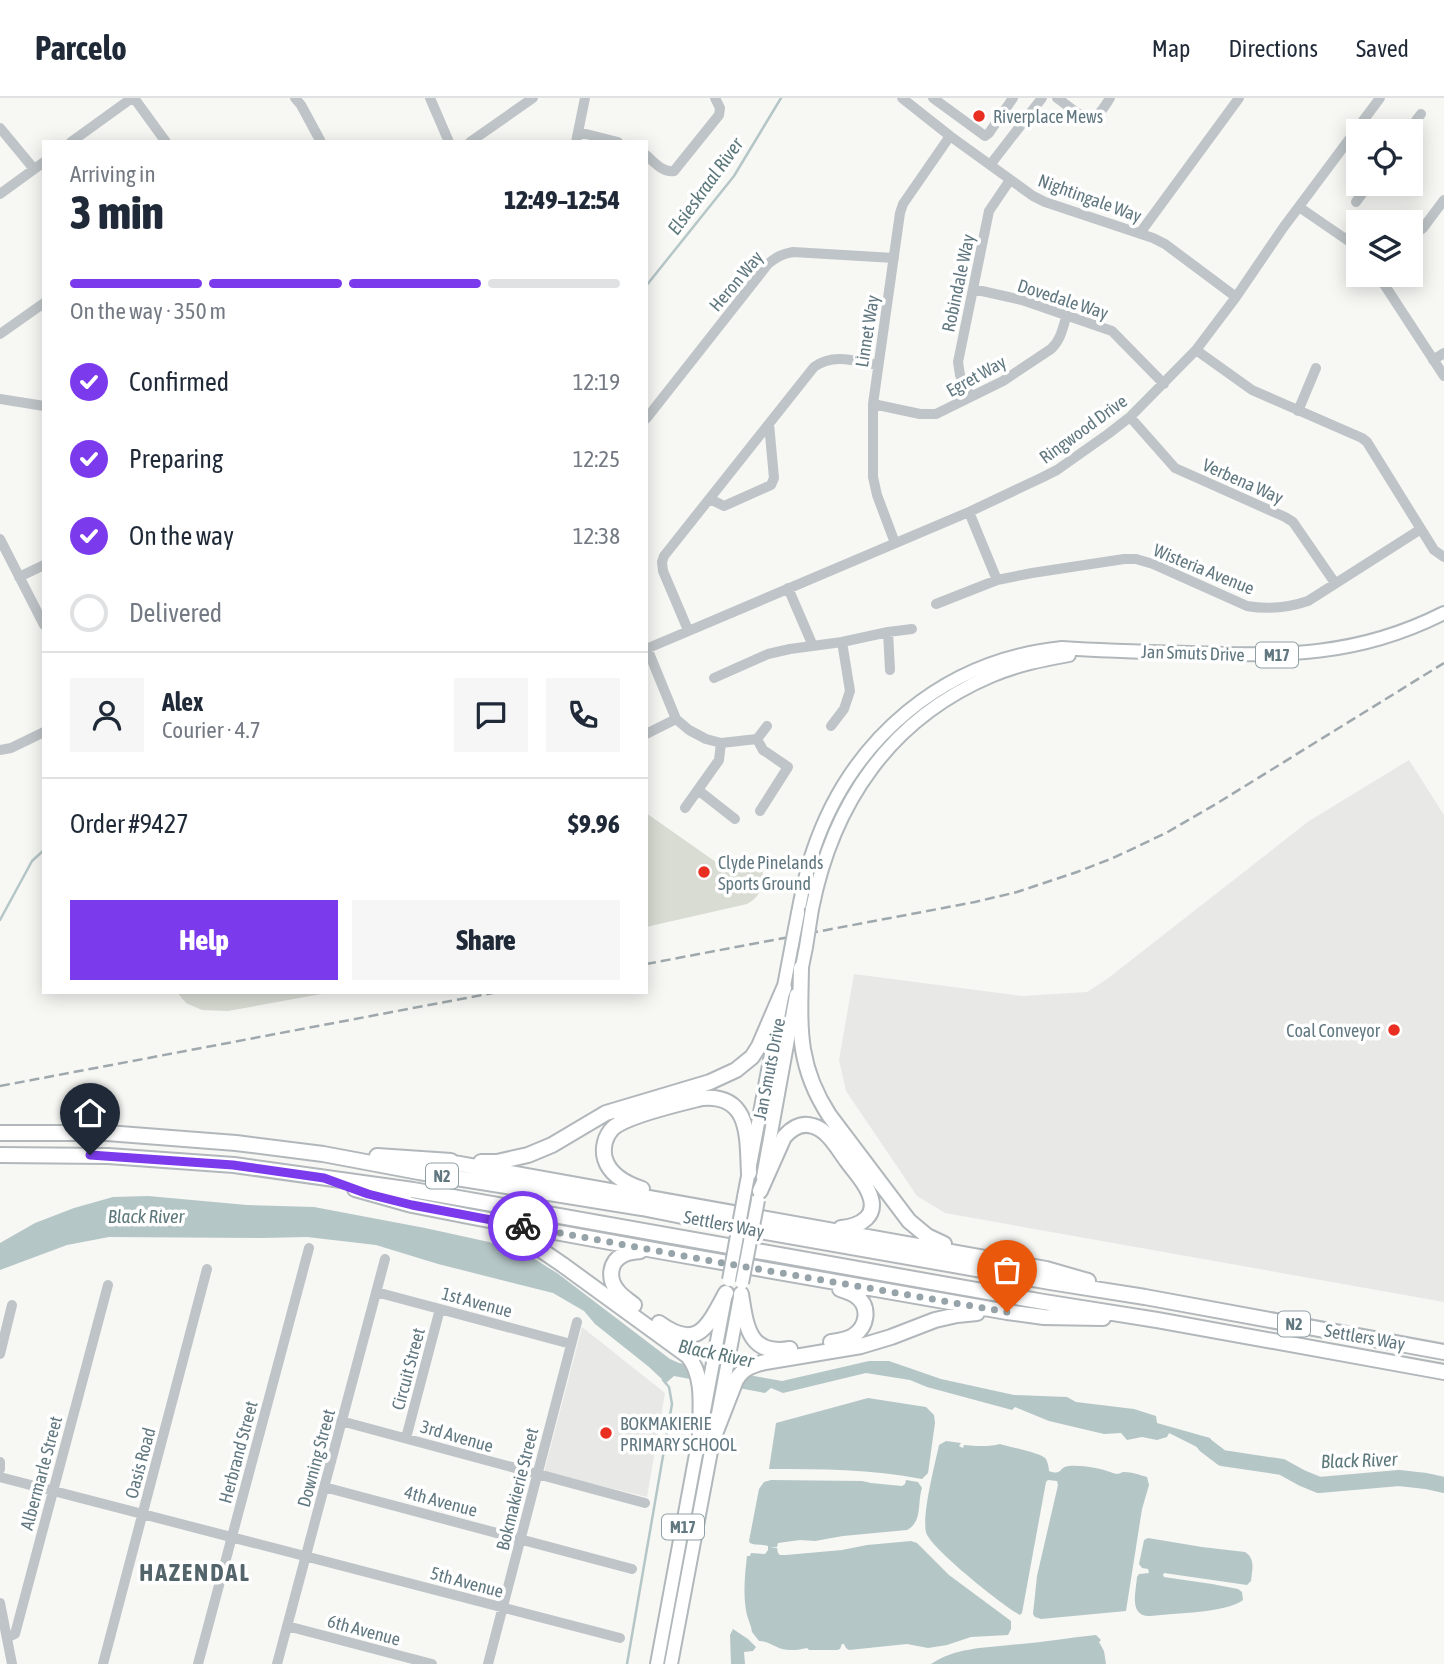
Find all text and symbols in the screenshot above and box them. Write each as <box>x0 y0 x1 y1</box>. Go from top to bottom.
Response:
text: Parcelo <box>35 29 127 67</box>
text: Map <box>1152 35 1190 62</box>
text: Directions <box>1228 35 1318 62</box>
text: Saved <box>1356 35 1409 62</box>
place label: Riverplace Mews <box>993 106 1103 127</box>
marker: Riverplace Mews <box>971 108 987 124</box>
map controls <box>1346 119 1423 287</box>
button: locate <box>1346 119 1423 196</box>
water label: Elsieskraal River <box>663 132 748 239</box>
text: Arriving in <box>70 161 156 187</box>
street label: Nightingale Way <box>1035 170 1145 226</box>
text: 12:49–12:54 <box>504 185 620 215</box>
text: 3 min <box>70 186 164 239</box>
button: layers <box>1346 210 1423 287</box>
street label: Robindale Way <box>937 232 979 334</box>
street label: Heron Way <box>705 247 767 315</box>
street label: Dovedale Way <box>1015 274 1111 324</box>
street label: Linnet Way <box>851 293 883 369</box>
text: On the way · 350 m <box>70 298 226 324</box>
street label: Egret Way <box>943 351 1009 401</box>
icon: check <box>70 363 108 401</box>
text: Confirmed <box>129 367 229 397</box>
text: 12:19 <box>573 369 620 395</box>
street label: Ringwood Drive <box>1035 390 1131 468</box>
icon: check <box>70 440 108 478</box>
text: Preparing <box>129 444 223 474</box>
text: 12:25 <box>573 446 620 472</box>
street label: Verbena Way <box>1199 454 1287 508</box>
icon: check <box>70 517 108 555</box>
text: On the way <box>129 521 234 551</box>
text: 12:38 <box>573 523 620 549</box>
street label: Wisteria Avenue <box>1151 539 1257 599</box>
text: Delivered <box>129 598 222 628</box>
street label: Jan Smuts Drive <box>1141 641 1245 665</box>
road number: M17 <box>1256 642 1298 668</box>
button: person <box>70 678 144 752</box>
button: chat <box>454 678 528 752</box>
button: phone <box>546 678 620 752</box>
text: Alex <box>162 687 203 717</box>
text: Courier · 4.7 <box>162 717 261 743</box>
text: Order #9427 <box>70 809 189 839</box>
text: $9.96 <box>568 809 620 839</box>
place label: Clyde Pinelands Sports Ground <box>718 852 823 894</box>
marker: Clyde Pinelands Sports Ground <box>696 864 712 880</box>
button: Help <box>70 900 338 980</box>
button: Share <box>352 900 620 980</box>
street label: Jan Smuts Drive <box>749 1016 789 1122</box>
place label: Coal Conveyor <box>1286 1020 1381 1041</box>
marker: Coal Conveyor <box>1386 1022 1402 1038</box>
pin <box>60 1083 120 1155</box>
icon: home <box>71 1094 109 1132</box>
road number: N2 <box>426 1164 458 1188</box>
courier <box>488 1191 558 1261</box>
water label: Black River <box>108 1205 186 1227</box>
street label: Settlers Way <box>682 1206 766 1242</box>
icon: bike <box>504 1207 542 1245</box>
pin <box>977 1240 1037 1312</box>
icon: bag <box>988 1251 1026 1289</box>
street label: 1st Avenue <box>439 1283 515 1321</box>
road number: N2 <box>1278 1312 1310 1336</box>
street label: Settlers Way <box>1323 1320 1407 1354</box>
street label: Circuit Street <box>387 1326 429 1412</box>
water label: Black River <box>676 1334 757 1372</box>
street label: Herbrand Street <box>214 1399 262 1505</box>
street label: Downing Street <box>293 1407 339 1509</box>
place label: BOKMAKIERIE PRIMARY SCHOOL <box>620 1413 737 1455</box>
street label: Albermarle Street <box>16 1414 66 1532</box>
street label: 3rd Avenue <box>418 1416 496 1456</box>
street label: Oasis Road <box>120 1425 160 1501</box>
marker: BOKMAKIERIE PRIMARY SCHOOL <box>598 1425 614 1441</box>
street label: Bokmakierie Street <box>492 1426 542 1552</box>
water label: Black River <box>1320 1448 1399 1472</box>
street label: 4th Avenue <box>402 1481 480 1521</box>
road number: M17 <box>662 1514 704 1540</box>
district label: HAZENDAL <box>139 1559 251 1586</box>
street label: 5th Avenue <box>428 1562 506 1602</box>
street label: 6th Avenue <box>325 1610 403 1650</box>

